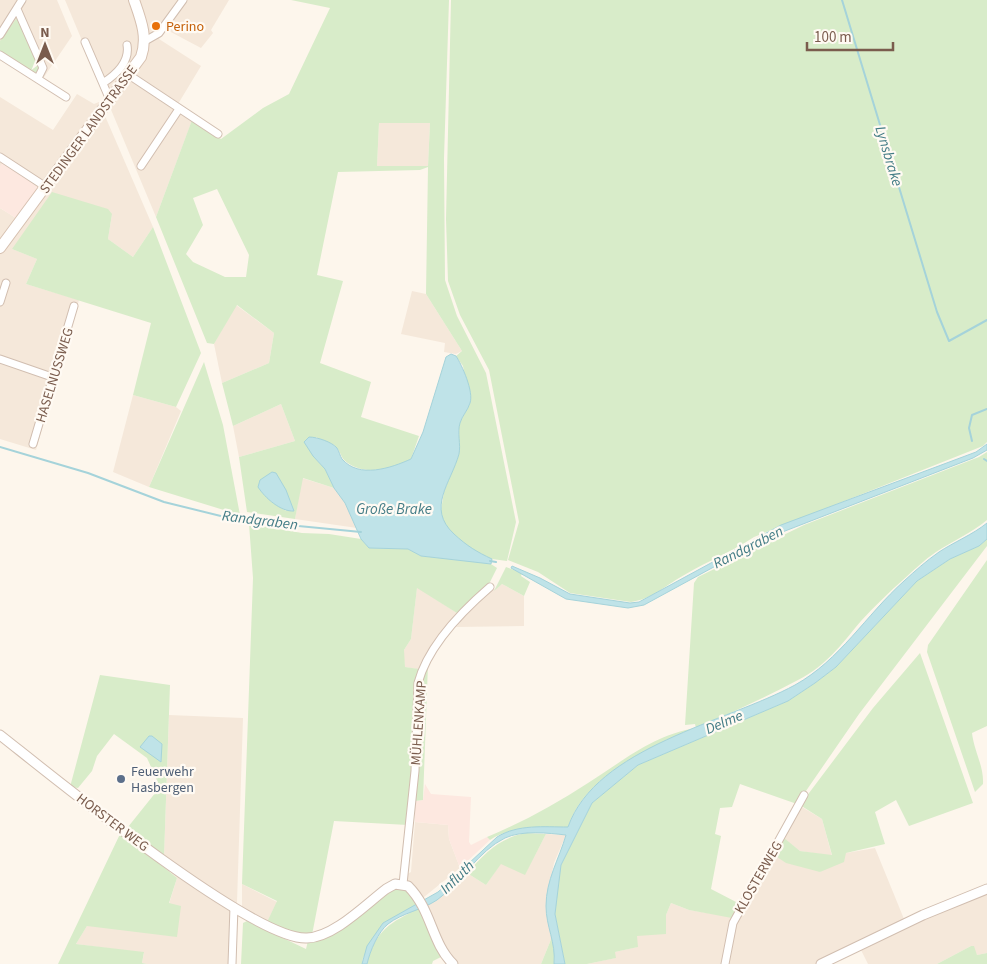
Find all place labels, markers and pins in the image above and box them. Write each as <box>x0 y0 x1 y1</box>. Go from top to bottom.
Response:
place label: Perino <box>166 17 204 37</box>
marker: Perino <box>150 20 162 32</box>
place label: Feuerwehr Hasbergen <box>131 762 194 798</box>
marker: Feuerwehr Hasbergen <box>115 773 127 785</box>

